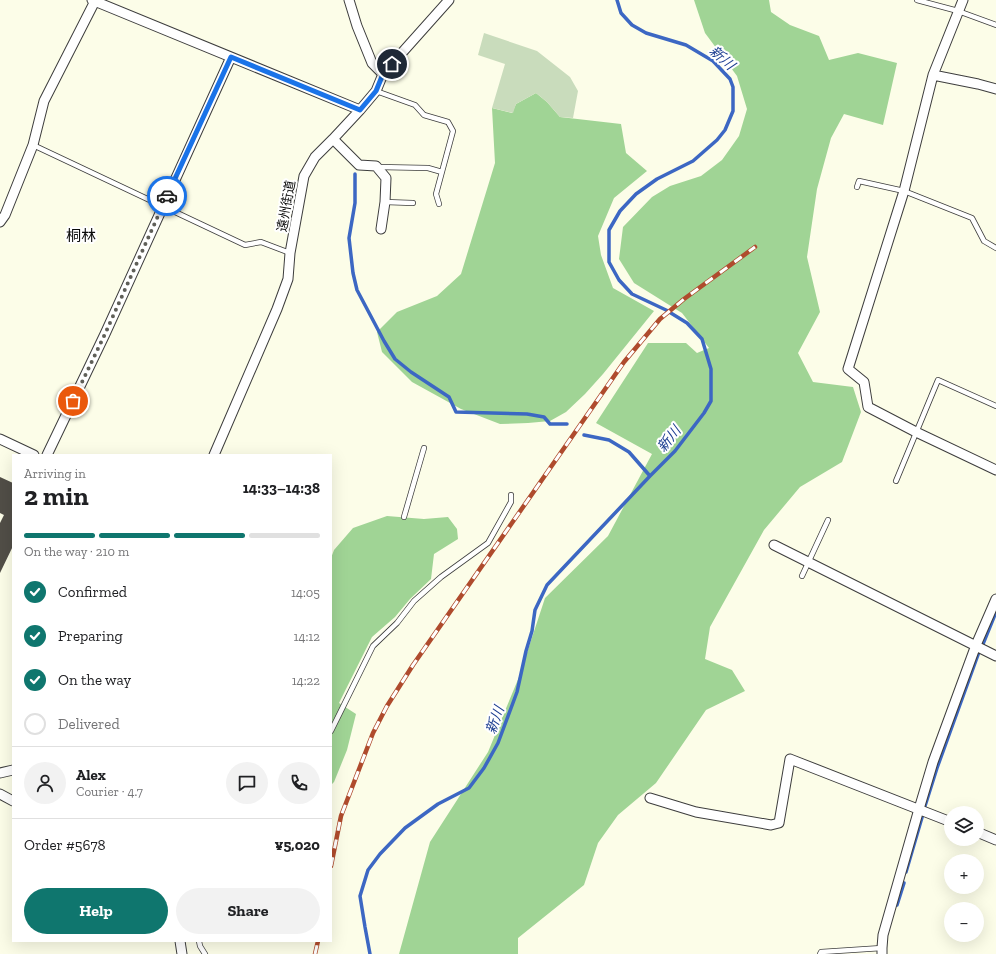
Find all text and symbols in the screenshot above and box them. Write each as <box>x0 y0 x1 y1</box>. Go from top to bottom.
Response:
water label: 新川 <box>706 42 740 75</box>
pin <box>375 47 409 81</box>
icon: home <box>381 53 403 75</box>
courier <box>147 176 187 216</box>
street label: 遠州街道 <box>274 179 298 233</box>
icon: car <box>156 185 178 207</box>
district label: 桐林 <box>66 227 96 245</box>
pin <box>56 384 90 418</box>
icon: bag <box>62 390 84 412</box>
water label: 新川 <box>654 421 686 455</box>
text: Arriving in <box>24 466 86 481</box>
text: 14:33–14:38 <box>243 479 320 497</box>
text: 2 min <box>24 480 89 512</box>
text: On the way · 210 m <box>24 544 129 559</box>
icon: check <box>24 581 46 603</box>
text: Confirmed <box>58 583 127 601</box>
text: 14:05 <box>291 585 320 600</box>
icon: check <box>24 625 46 647</box>
text: Preparing <box>58 627 123 645</box>
text: 14:12 <box>293 629 320 644</box>
icon: check <box>24 669 46 691</box>
text: On the way <box>58 671 131 689</box>
text: 14:22 <box>292 673 320 688</box>
water label: 新川 <box>482 702 508 736</box>
text: Delivered <box>58 715 120 733</box>
button: person <box>24 762 66 804</box>
button: chat <box>226 762 268 804</box>
button: phone <box>278 762 320 804</box>
text: Alex <box>76 766 106 784</box>
text: Courier · 4.7 <box>76 784 143 799</box>
map controls <box>944 806 984 942</box>
button: layers <box>944 806 984 846</box>
text: Order #5678 <box>24 836 106 854</box>
text: ¥5,020 <box>275 836 320 854</box>
button: + <box>944 854 984 894</box>
button: Help <box>24 888 168 934</box>
button: Share <box>176 888 320 934</box>
button: − <box>944 902 984 942</box>

